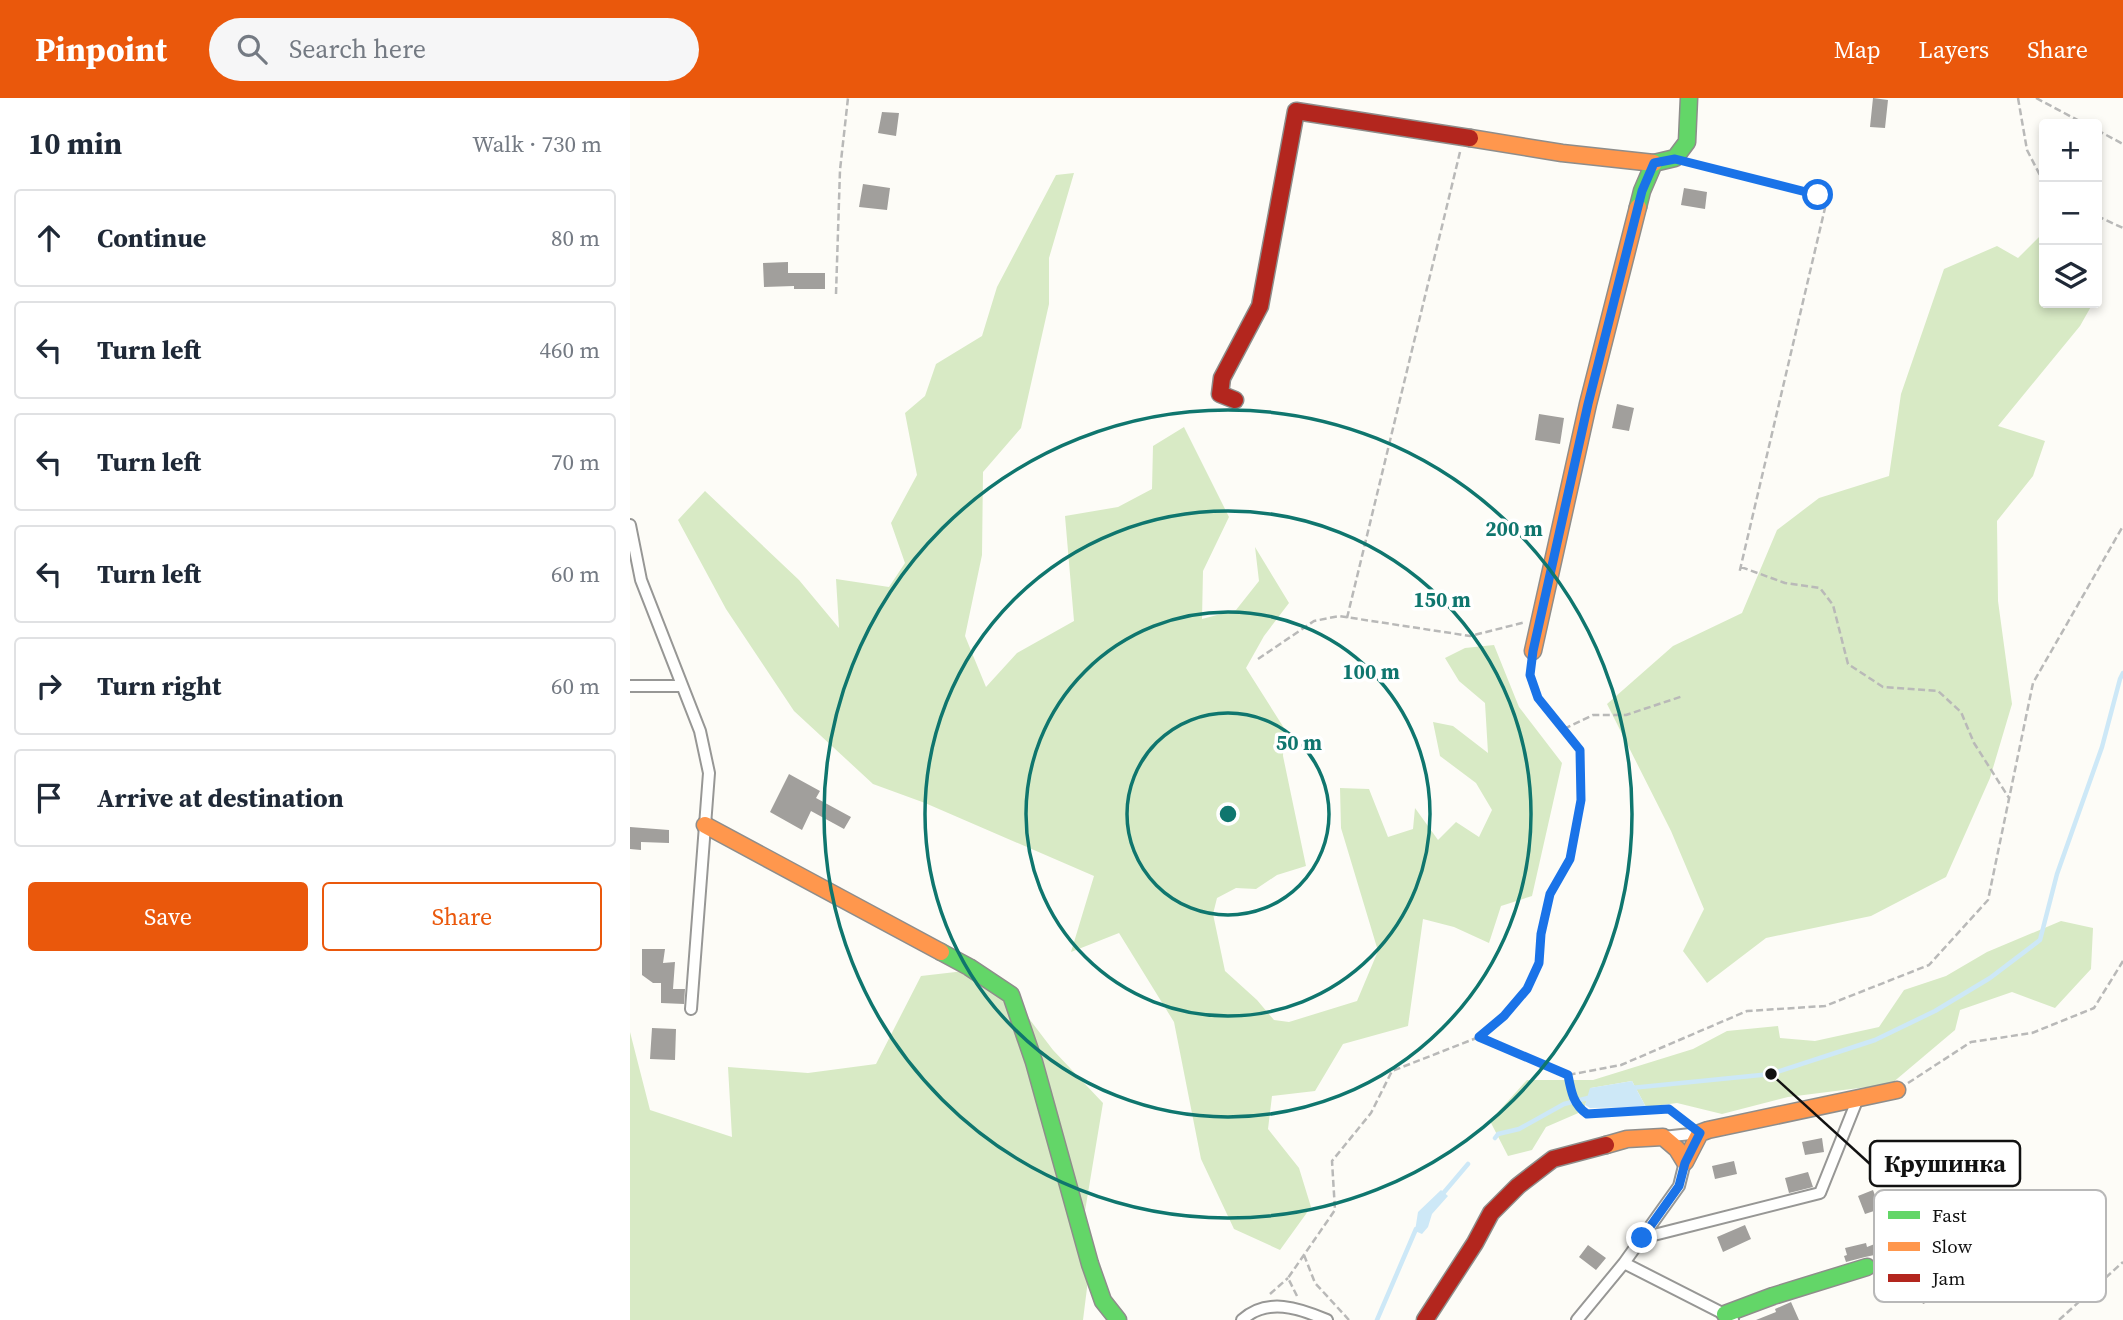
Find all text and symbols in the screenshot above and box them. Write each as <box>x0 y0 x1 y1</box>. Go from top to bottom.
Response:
search box <box>209 18 699 81</box>
text: Pinpoint <box>35 27 167 72</box>
icon: search <box>233 30 271 68</box>
text: Search here <box>289 31 426 67</box>
text: Map <box>1834 33 1881 66</box>
text: Layers <box>1919 33 1989 66</box>
text: Share <box>2027 33 2088 66</box>
map controls <box>2039 119 2102 308</box>
button: + <box>2039 119 2102 182</box>
text: 10 min <box>28 123 122 164</box>
text: Walk · 730 m <box>472 128 602 160</box>
route start <box>1802 179 1833 210</box>
button: − <box>2039 182 2102 245</box>
icon: ahead <box>30 219 68 257</box>
text: Continue <box>97 220 206 256</box>
text: 80 m <box>551 222 600 254</box>
button: layers <box>2039 245 2102 308</box>
icon: left <box>30 331 68 369</box>
text: Turn left <box>97 332 201 368</box>
text: 460 m <box>539 334 600 366</box>
icon: left <box>30 443 68 481</box>
text: Turn left <box>97 444 201 480</box>
text: 70 m <box>551 446 600 478</box>
text: 200 m <box>1485 514 1543 543</box>
icon: left <box>30 555 68 593</box>
text: Turn left <box>97 556 201 592</box>
text: 60 m <box>551 558 600 590</box>
text: 150 m <box>1413 585 1471 614</box>
text: 100 m <box>1342 657 1400 686</box>
icon: right <box>30 667 68 705</box>
text: Turn right <box>97 668 221 704</box>
text: 60 m <box>551 670 600 702</box>
text: 50 m <box>1276 728 1322 757</box>
icon: arrive <box>30 779 68 817</box>
text: Arrive at destination <box>97 780 344 816</box>
centre of rings <box>1216 802 1240 826</box>
button: Save <box>28 882 308 951</box>
button: Share <box>322 882 602 951</box>
callout: Крушинка <box>1870 1141 2020 1186</box>
text: Крушинка <box>1884 1147 2006 1180</box>
legend <box>1874 1190 2106 1302</box>
text: Fast <box>1932 1202 1967 1228</box>
route end <box>1626 1222 1657 1253</box>
text: Slow <box>1932 1233 1973 1259</box>
text: Jam <box>1931 1265 1965 1291</box>

